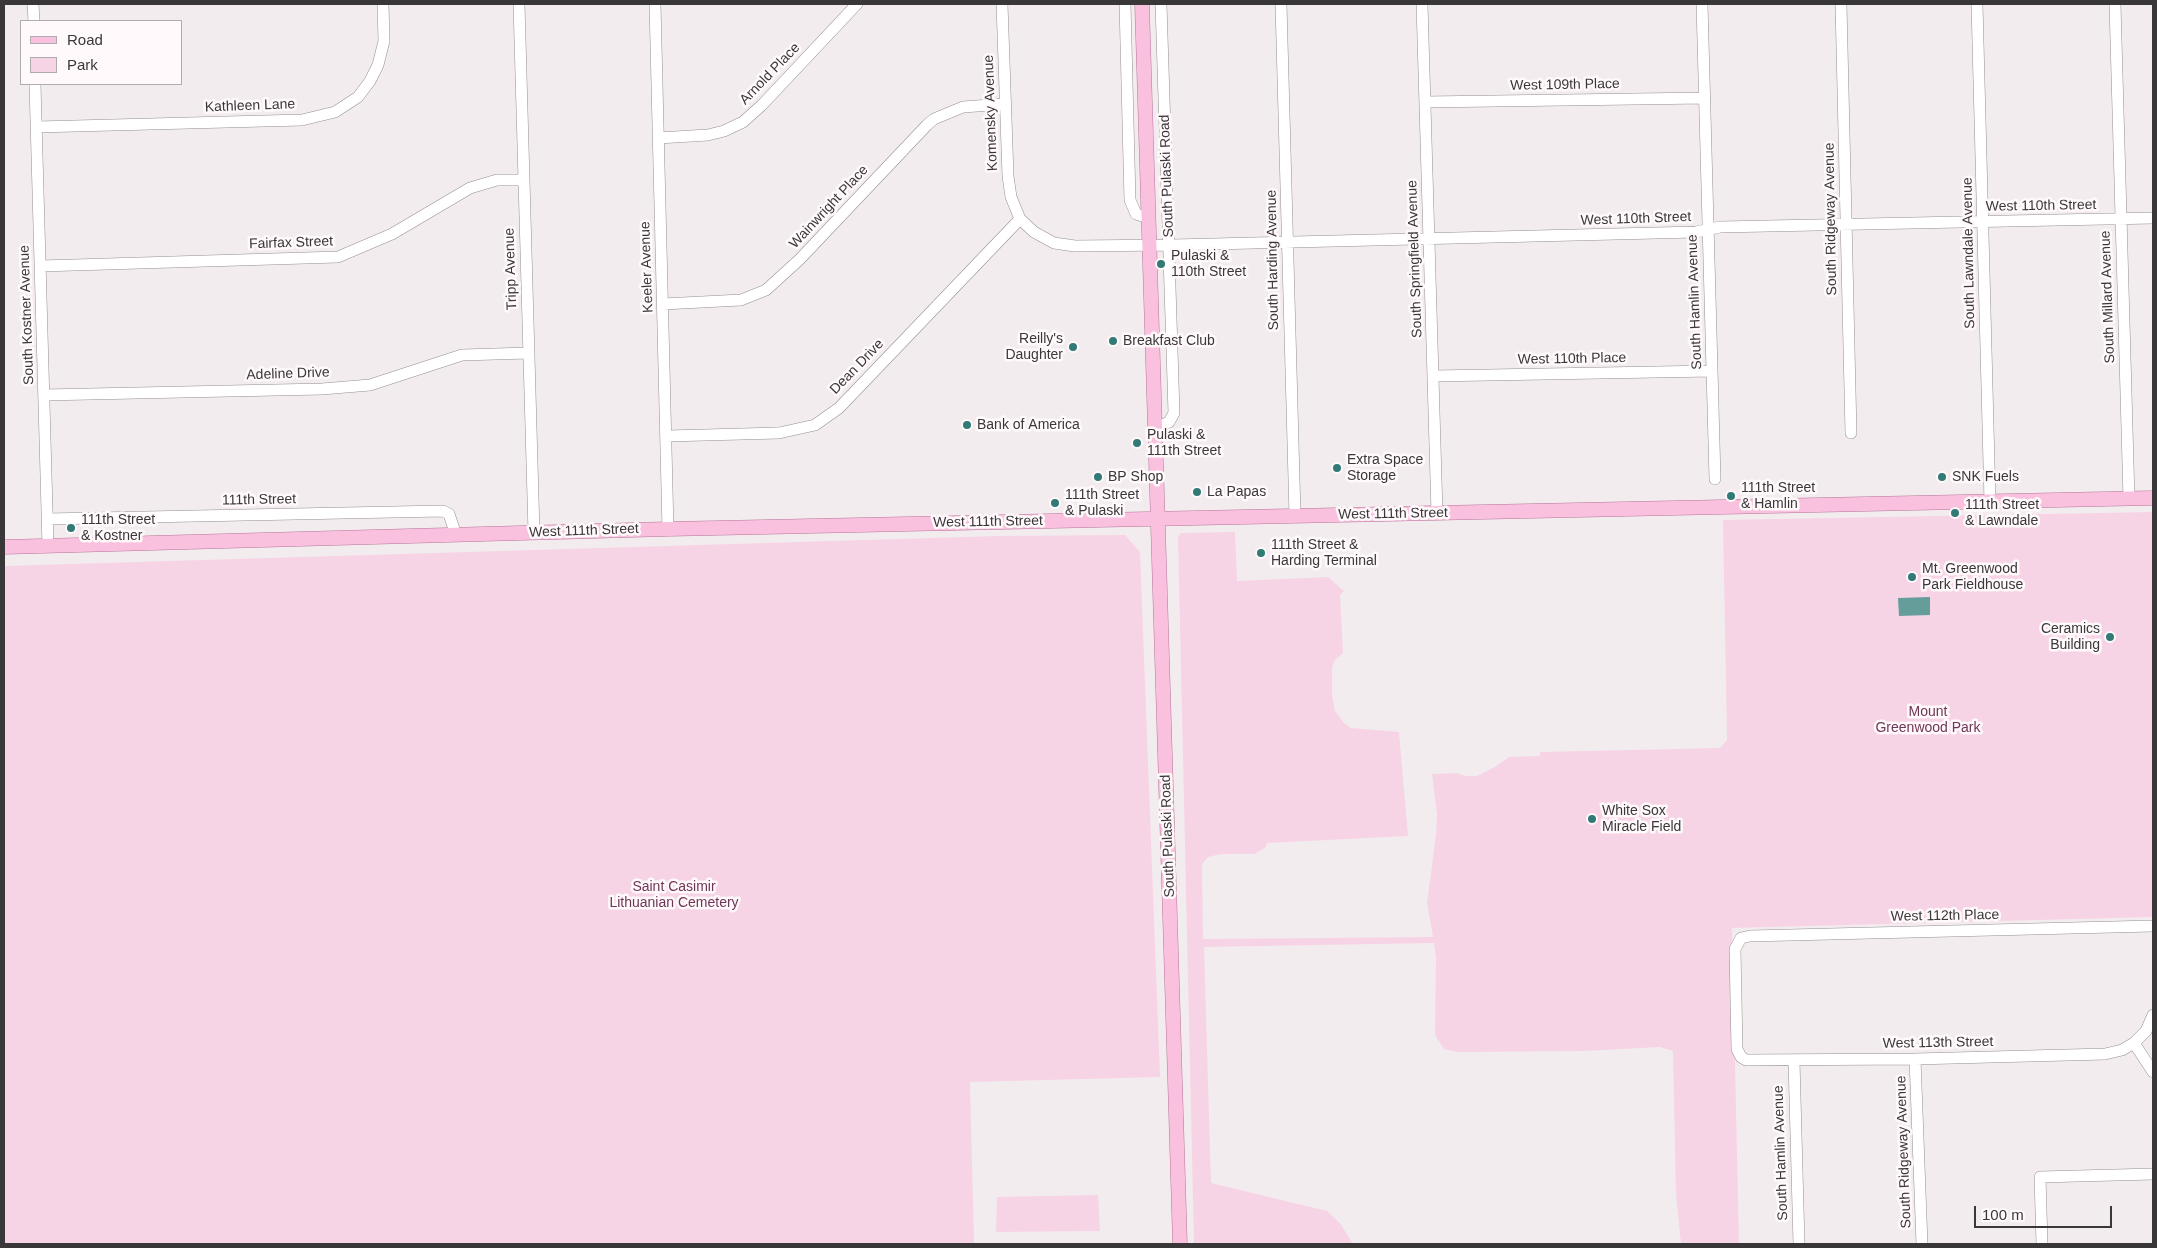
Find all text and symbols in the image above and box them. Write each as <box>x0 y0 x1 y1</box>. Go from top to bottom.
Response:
legend <box>20 20 182 85</box>
text: Road <box>67 31 103 48</box>
street label: Arnold Place <box>736 40 804 108</box>
street label: Komensky Avenue <box>981 55 1001 171</box>
text: Park <box>67 56 98 73</box>
street label: West 109th Place <box>1510 76 1620 94</box>
street label: Kathleen Lane <box>205 96 295 116</box>
street label: South Pulaski Road <box>1156 114 1178 238</box>
street label: South Ridgeway Avenue <box>1821 142 1841 296</box>
street label: Wainwright Place <box>786 162 872 252</box>
street label: South Lawndale Avenue <box>1959 177 1979 329</box>
street label: South Springfield Avenue <box>1404 180 1426 338</box>
street label: South Harding Avenue <box>1263 190 1283 330</box>
street label: West 110th Street <box>1985 197 2097 215</box>
street label: West 110th Street <box>1580 209 1692 229</box>
street label: Keeler Avenue <box>637 221 657 313</box>
street label: Tripp Avenue <box>501 227 521 311</box>
street label: South Millard Avenue <box>2097 230 2119 364</box>
street label: Fairfax Street <box>249 233 333 253</box>
street label: South Hamlin Avenue <box>1684 234 1706 370</box>
street label: South Kostner Avenue <box>16 245 38 385</box>
place label: Pulaski & 110th Street <box>1171 248 1246 280</box>
marker: Pulaski & 110th Street <box>1155 258 1167 270</box>
place label: Reilly's Daughter <box>1005 331 1063 364</box>
place label: Breakfast Club <box>1123 333 1215 349</box>
marker: Breakfast Club <box>1107 335 1119 347</box>
street label: Dean Drive <box>827 336 887 398</box>
marker: Reilly's Daughter <box>1067 341 1079 353</box>
street label: West 110th Place <box>1518 350 1626 368</box>
street label: Adeline Drive <box>246 364 330 384</box>
place label: Bank of America <box>977 417 1080 433</box>
marker: Bank of America <box>961 419 973 431</box>
place label: Pulaski & 111th Street <box>1147 427 1221 460</box>
marker: Pulaski & 111th Street <box>1131 437 1143 449</box>
place label: Extra Space Storage <box>1347 452 1423 484</box>
marker: Extra Space Storage <box>1331 462 1343 474</box>
place label: BP Shop <box>1108 469 1163 485</box>
place label: SNK Fuels <box>1952 469 2019 485</box>
marker: BP Shop <box>1092 471 1104 483</box>
marker: SNK Fuels <box>1936 471 1948 483</box>
place label: 111th Street & Hamlin <box>1741 480 1815 512</box>
place label: La Papas <box>1207 484 1266 500</box>
marker: La Papas <box>1191 486 1203 498</box>
place label: 111th Street & Pulaski <box>1065 487 1139 520</box>
marker: 111th Street & Hamlin <box>1725 490 1737 502</box>
street label: 111th Street <box>222 491 296 509</box>
marker: 111th Street & Pulaski <box>1049 497 1061 509</box>
place label: 111th Street & Lawndale <box>1965 497 2039 530</box>
street label: West 111th Street <box>1338 505 1448 523</box>
marker: 111th Street & Lawndale <box>1949 507 1961 519</box>
place label: 111th Street & Kostner <box>81 512 155 544</box>
street label: West 111th Street <box>933 513 1043 531</box>
street label: West 111th Street <box>529 521 639 541</box>
marker: 111th Street & Kostner <box>65 522 77 534</box>
place label: 111th Street & Harding Terminal <box>1271 537 1377 570</box>
marker: 111th Street & Harding Terminal <box>1255 547 1267 559</box>
place label: Mt. Greenwood Park Fieldhouse <box>1922 561 2023 594</box>
marker: Mt. Greenwood Park Fieldhouse <box>1906 571 1918 583</box>
place label: Ceramics Building <box>2041 621 2100 654</box>
marker: Ceramics Building <box>2104 631 2116 643</box>
park label: Mount Greenwood Park <box>1875 704 1981 736</box>
street label: South Pulaski Road <box>1157 774 1179 898</box>
place label: White Sox Miracle Field <box>1602 803 1681 836</box>
marker: White Sox Miracle Field <box>1586 813 1598 825</box>
park label: Saint Casimir Lithuanian Cemetery <box>609 879 739 912</box>
street label: West 112th Place <box>1891 907 1999 925</box>
street label: West 113th Street <box>1882 1034 1994 1052</box>
street label: South Ridgeway Avenue <box>1893 1075 1915 1229</box>
street label: South Hamlin Avenue <box>1770 1085 1792 1221</box>
scale bar <box>1977 1196 2114 1228</box>
text: 100 m <box>1982 1206 2024 1223</box>

